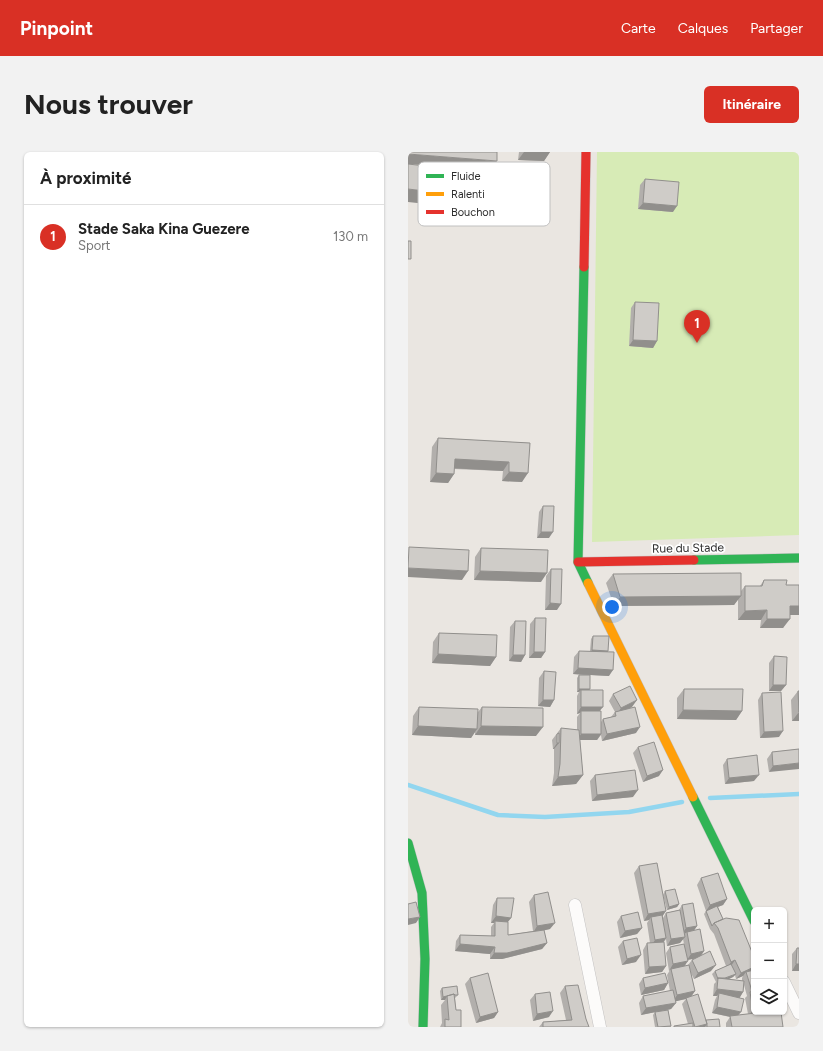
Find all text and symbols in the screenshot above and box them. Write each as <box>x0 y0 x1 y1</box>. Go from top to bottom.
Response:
text: Pinpoint <box>20 17 93 40</box>
text: Carte <box>621 20 656 37</box>
text: Calques <box>678 20 728 37</box>
text: Partager <box>750 20 803 37</box>
button: Itinéraire <box>704 86 799 123</box>
text: Nous trouver <box>24 87 193 121</box>
legend <box>418 162 550 226</box>
text: À proximité <box>40 168 131 188</box>
text: Fluide <box>451 170 481 183</box>
text: Ralenti <box>451 188 485 201</box>
text: Bouchon <box>451 206 495 219</box>
text: Stade Saka Kina Guezere <box>78 220 250 238</box>
text: 1 <box>50 229 56 244</box>
text: 130 m <box>333 229 368 244</box>
text: Sport <box>78 238 111 253</box>
pin: 1 <box>684 310 710 343</box>
street label: Rue du Stade <box>652 540 725 556</box>
your location <box>602 597 622 617</box>
map controls <box>751 907 787 1015</box>
button: + <box>751 907 787 943</box>
button: − <box>751 943 787 979</box>
button: layers <box>751 979 787 1015</box>

